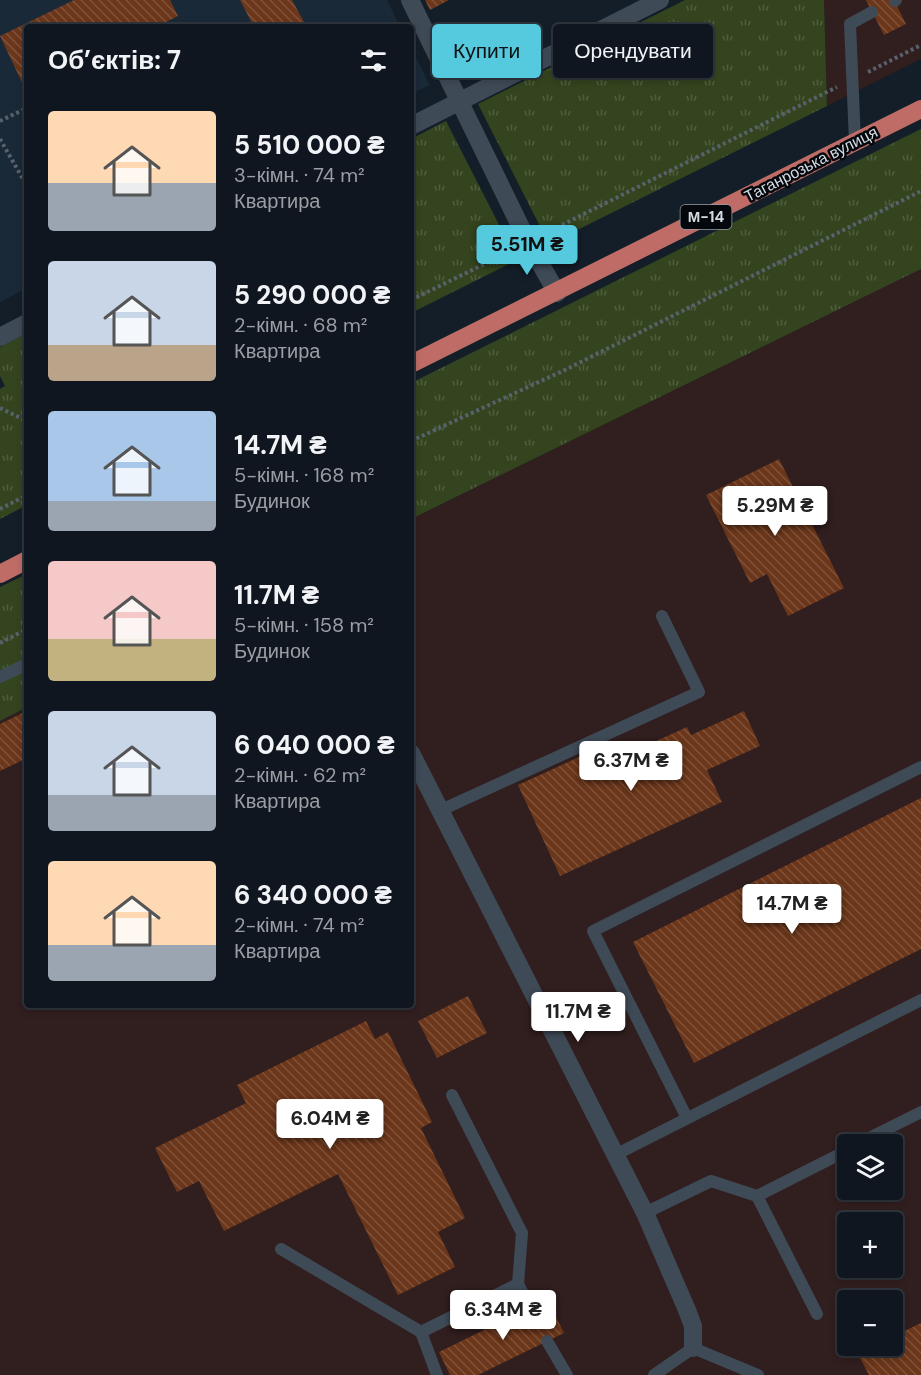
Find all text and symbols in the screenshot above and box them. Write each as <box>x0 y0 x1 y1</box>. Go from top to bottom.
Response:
chip: Купити <box>432 24 541 78</box>
chip: Орендувати <box>553 24 713 78</box>
text: Об’єктів: 7 <box>48 43 181 77</box>
icon: filters <box>357 44 390 77</box>
street label: Таганрозька вулиця <box>741 121 881 207</box>
text: 5 510 000 ₴ <box>234 128 385 162</box>
icon: home <box>96 135 168 207</box>
text: 3-кімн. · 74 m² <box>234 162 365 188</box>
text: Квартира <box>234 188 320 214</box>
road number: М-14 <box>680 205 732 229</box>
pin: 5.51M ₴ <box>472 225 582 276</box>
text: 5.51M ₴ <box>491 231 563 257</box>
text: 5 290 000 ₴ <box>234 278 390 312</box>
icon: home <box>96 285 168 357</box>
text: 2-кімн. · 68 m² <box>234 312 367 338</box>
text: Квартира <box>234 338 320 364</box>
text: 14.7M ₴ <box>234 428 327 462</box>
icon: home <box>96 435 168 507</box>
text: 5-кімн. · 168 m² <box>234 462 374 488</box>
pin: 5.29M ₴ <box>720 486 830 537</box>
text: Будинок <box>234 488 310 514</box>
text: 5.29M ₴ <box>736 492 814 518</box>
text: 11.7M ₴ <box>234 578 319 612</box>
icon: home <box>96 585 168 657</box>
text: 5-кімн. · 158 m² <box>234 612 374 638</box>
text: Будинок <box>234 638 310 664</box>
text: 6 040 000 ₴ <box>234 728 395 762</box>
icon: home <box>96 735 168 807</box>
pin: 6.37M ₴ <box>576 741 686 792</box>
text: 6.37M ₴ <box>593 747 669 773</box>
text: 2-кімн. · 62 m² <box>234 762 366 788</box>
text: Квартира <box>234 788 320 814</box>
text: 6 340 000 ₴ <box>234 878 392 912</box>
pin: 14.7M ₴ <box>737 884 847 935</box>
icon: home <box>96 885 168 957</box>
text: 14.7M ₴ <box>756 890 828 916</box>
text: 2-кімн. · 74 m² <box>234 912 364 938</box>
text: Квартира <box>234 938 320 964</box>
pin: 11.7M ₴ <box>523 992 633 1043</box>
text: 11.7M ₴ <box>545 998 611 1024</box>
pin: 6.04M ₴ <box>275 1099 385 1150</box>
text: 6.04M ₴ <box>290 1105 370 1131</box>
map controls <box>837 1134 903 1356</box>
button: layers <box>837 1134 903 1200</box>
button: + <box>837 1212 903 1278</box>
pin: 6.34M ₴ <box>448 1290 558 1341</box>
button: − <box>837 1290 903 1356</box>
text: 6.34M ₴ <box>464 1296 542 1322</box>

